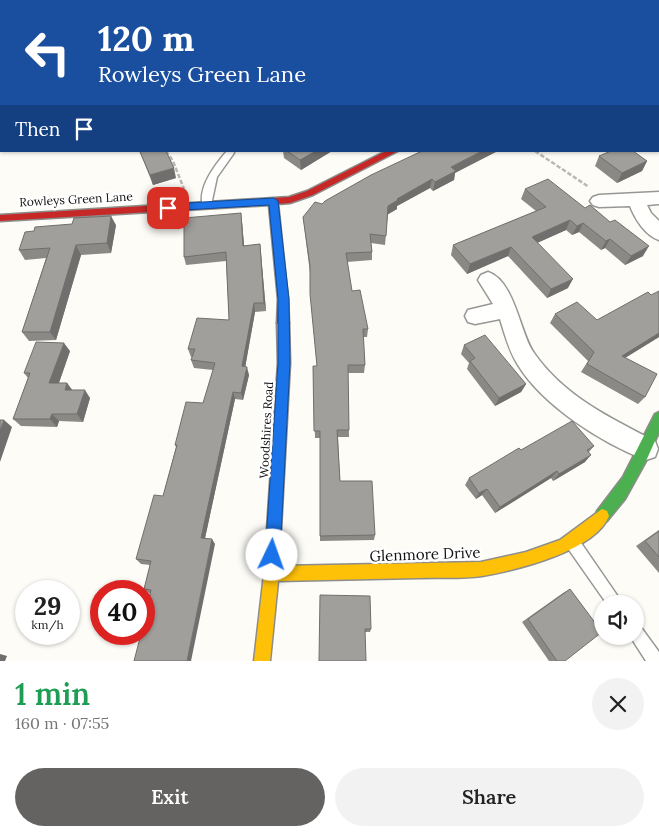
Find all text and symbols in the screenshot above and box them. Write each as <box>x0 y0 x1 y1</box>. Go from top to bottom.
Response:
text: 120 m <box>98 16 195 61</box>
icon: left <box>15 20 80 85</box>
text: Rowleys Green Lane <box>98 60 306 88</box>
icon: arrive <box>70 115 98 143</box>
text: Then <box>15 117 60 141</box>
pin <box>147 187 189 229</box>
street label: Rowleys Green Lane <box>19 189 134 209</box>
icon: arrive <box>154 194 182 222</box>
street label: Woodshires Road <box>256 381 276 479</box>
position arrow <box>245 528 297 580</box>
street label: Glenmore Drive <box>369 543 481 565</box>
speed limit sign: 40 <box>90 580 155 645</box>
text: 29 <box>34 590 61 622</box>
map controls <box>594 595 644 645</box>
button: sound <box>594 595 644 645</box>
text: km/h <box>31 617 64 632</box>
text: 1 min <box>15 675 90 713</box>
button: close <box>592 678 644 730</box>
text: 160 m · 07:55 <box>15 713 109 733</box>
button: Exit <box>15 768 325 826</box>
button: Share <box>335 768 644 826</box>

